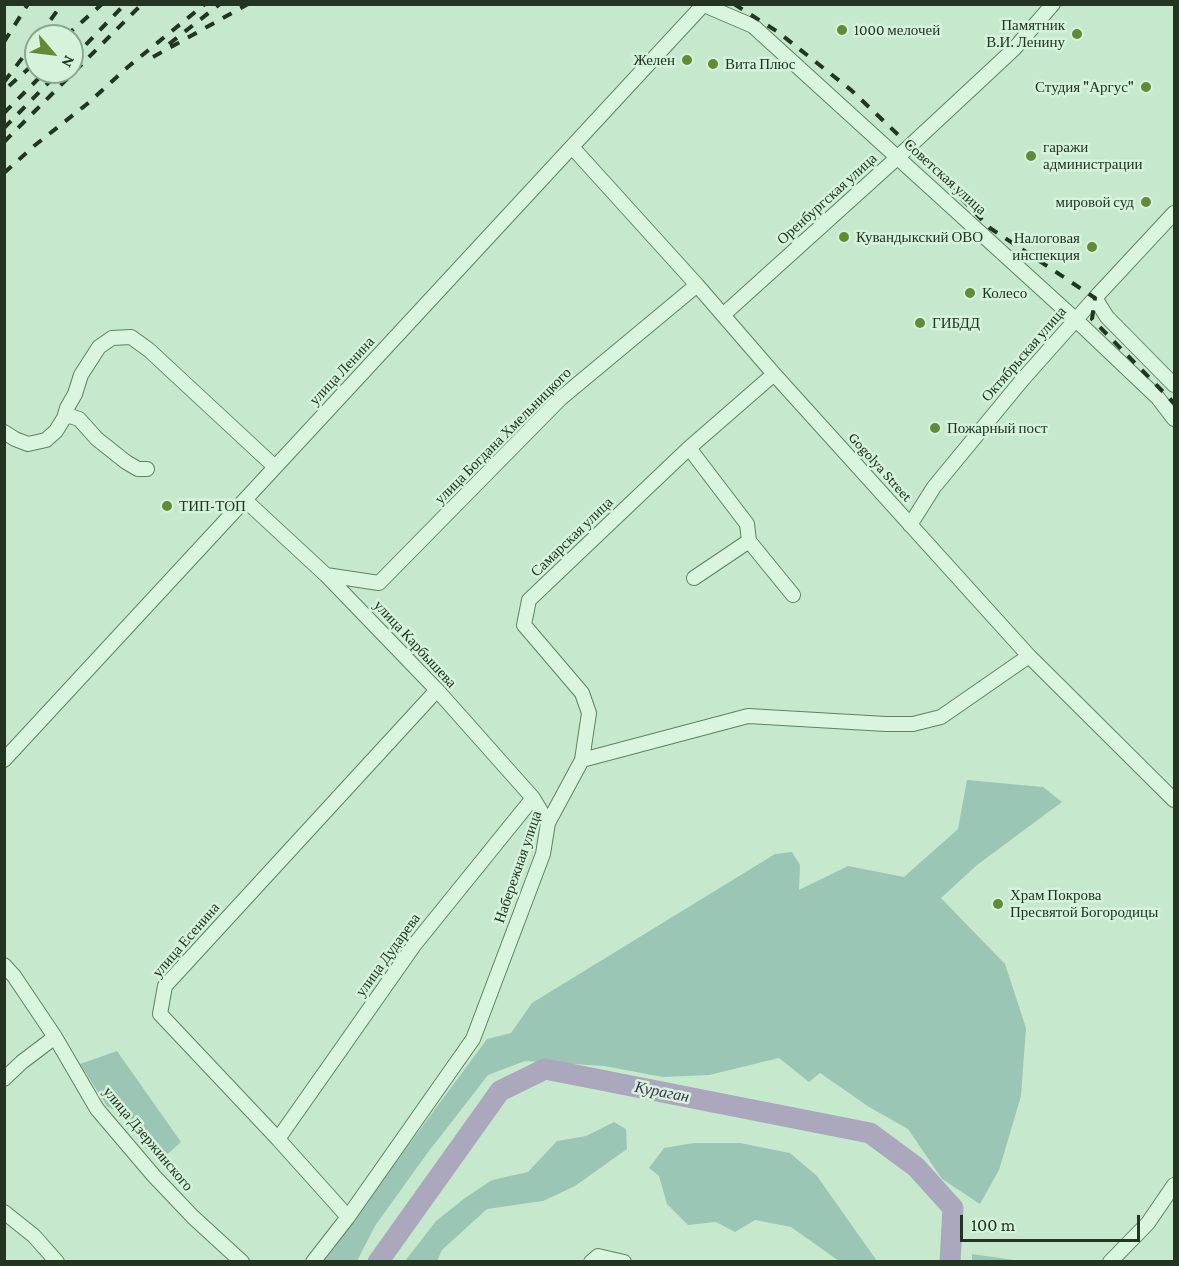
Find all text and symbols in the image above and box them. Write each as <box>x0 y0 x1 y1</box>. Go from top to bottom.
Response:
place label: Памятник В.И. Ленину <box>986 16 1065 51</box>
place label: 1000 мелочей <box>854 21 940 39</box>
marker: 1000 мелочей <box>835 23 849 37</box>
north arrow <box>24 24 84 84</box>
marker: Памятник В.И. Ленину <box>1070 27 1084 41</box>
place label: Желен <box>633 51 675 69</box>
text: N <box>59 53 79 71</box>
marker: Желен <box>680 53 694 67</box>
place label: Вита Плюс <box>725 55 795 73</box>
marker: Вита Плюс <box>706 57 720 71</box>
place label: Студия "Аргус" <box>1035 78 1134 96</box>
marker: Студия "Аргус" <box>1139 80 1153 94</box>
street label: Советская улица <box>900 135 990 219</box>
place label: гаражи администрации <box>1043 138 1142 173</box>
street label: Оренбургская улица <box>773 149 881 249</box>
marker: гаражи администрации <box>1024 149 1038 163</box>
place label: мировой суд <box>1056 193 1134 211</box>
marker: мировой суд <box>1139 195 1153 209</box>
place label: Кувандыкский ОВО <box>856 228 983 246</box>
place label: Налоговая инспекция <box>1012 229 1080 264</box>
marker: Кувандыкский ОВО <box>837 230 851 244</box>
marker: Налоговая инспекция <box>1085 240 1099 254</box>
place label: Колесо <box>982 284 1027 302</box>
marker: Колесо <box>963 286 977 300</box>
street label: Октябрьская улица <box>978 303 1070 405</box>
place label: ГИБДД <box>932 314 980 332</box>
marker: ГИБДД <box>913 316 927 330</box>
street label: улица Ленина <box>306 333 378 409</box>
street label: улица Богдана Хмельницкого <box>431 364 575 508</box>
place label: Пожарный пост <box>947 419 1048 437</box>
marker: Пожарный пост <box>928 421 942 435</box>
street label: Gogolya Street <box>844 429 916 505</box>
street label: Самарская улица <box>527 493 617 581</box>
place label: ТИП-ТОП <box>179 497 246 515</box>
marker: ТИП-ТОП <box>160 499 174 513</box>
street label: улица Карбышева <box>370 596 460 692</box>
street label: Набережная улица <box>490 809 546 925</box>
place label: Храм Покрова Пресвятой Богородицы <box>1010 886 1158 921</box>
marker: Храм Покрова Пресвятой Богородицы <box>991 897 1005 911</box>
street label: улица Есенина <box>149 899 223 981</box>
street label: улица Дударева <box>352 910 424 1000</box>
water label: Кураган <box>633 1077 691 1107</box>
street label: улица Дзержинского <box>99 1083 197 1195</box>
scale bar <box>963 1203 1143 1241</box>
text: 100 m <box>971 1215 1015 1235</box>

